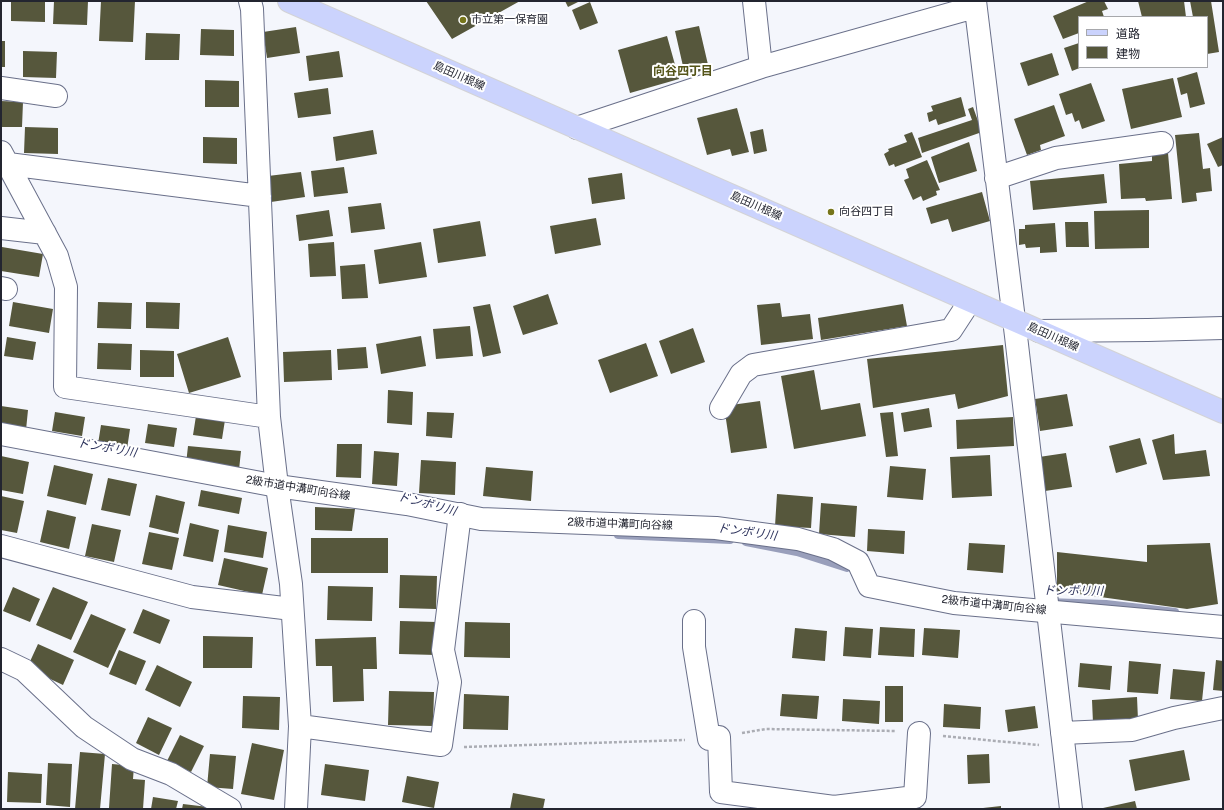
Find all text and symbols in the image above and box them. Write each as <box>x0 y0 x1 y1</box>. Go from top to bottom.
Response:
place label: 市立第一保育園 <box>471 13 548 27</box>
marker: 市立第一保育園 <box>458 15 468 25</box>
legend <box>1078 16 1208 68</box>
text: 道路 <box>1116 27 1140 41</box>
text: 建物 <box>1116 47 1140 61</box>
street label: 島田川根線 <box>431 59 487 93</box>
district label: 向谷四丁目 <box>653 64 713 78</box>
street label: 島田川根線 <box>728 189 784 223</box>
place label: 向谷四丁目 <box>839 205 894 219</box>
marker: 向谷四丁目 <box>826 207 836 217</box>
street label: 島田川根線 <box>1025 320 1081 354</box>
water label: ドンボリ川 <box>76 436 138 460</box>
street label: 2級市道中溝町向谷線 <box>245 473 351 503</box>
water label: ドンボリ川 <box>396 489 458 519</box>
street label: 2級市道中溝町向谷線 <box>567 516 673 532</box>
water label: ドンボリ川 <box>716 521 778 543</box>
water label: ドンボリ川 <box>1043 583 1103 599</box>
street label: 2級市道中溝町向谷線 <box>941 593 1047 617</box>

